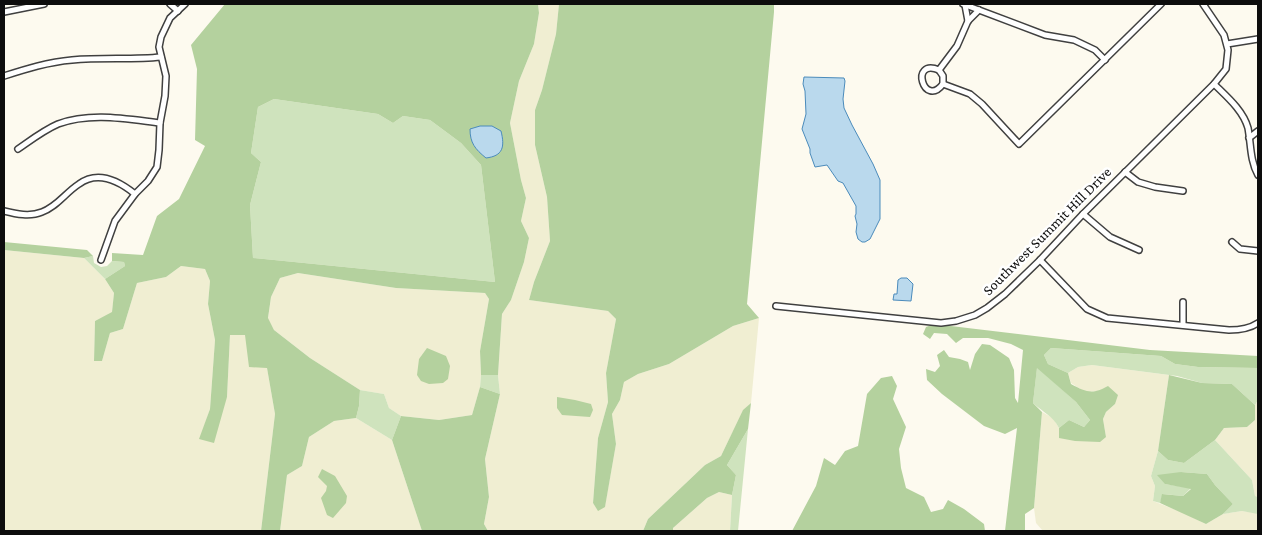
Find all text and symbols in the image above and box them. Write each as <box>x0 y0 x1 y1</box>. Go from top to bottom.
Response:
street label: Southwest Summit Hill Drive <box>980 163 1115 298</box>

